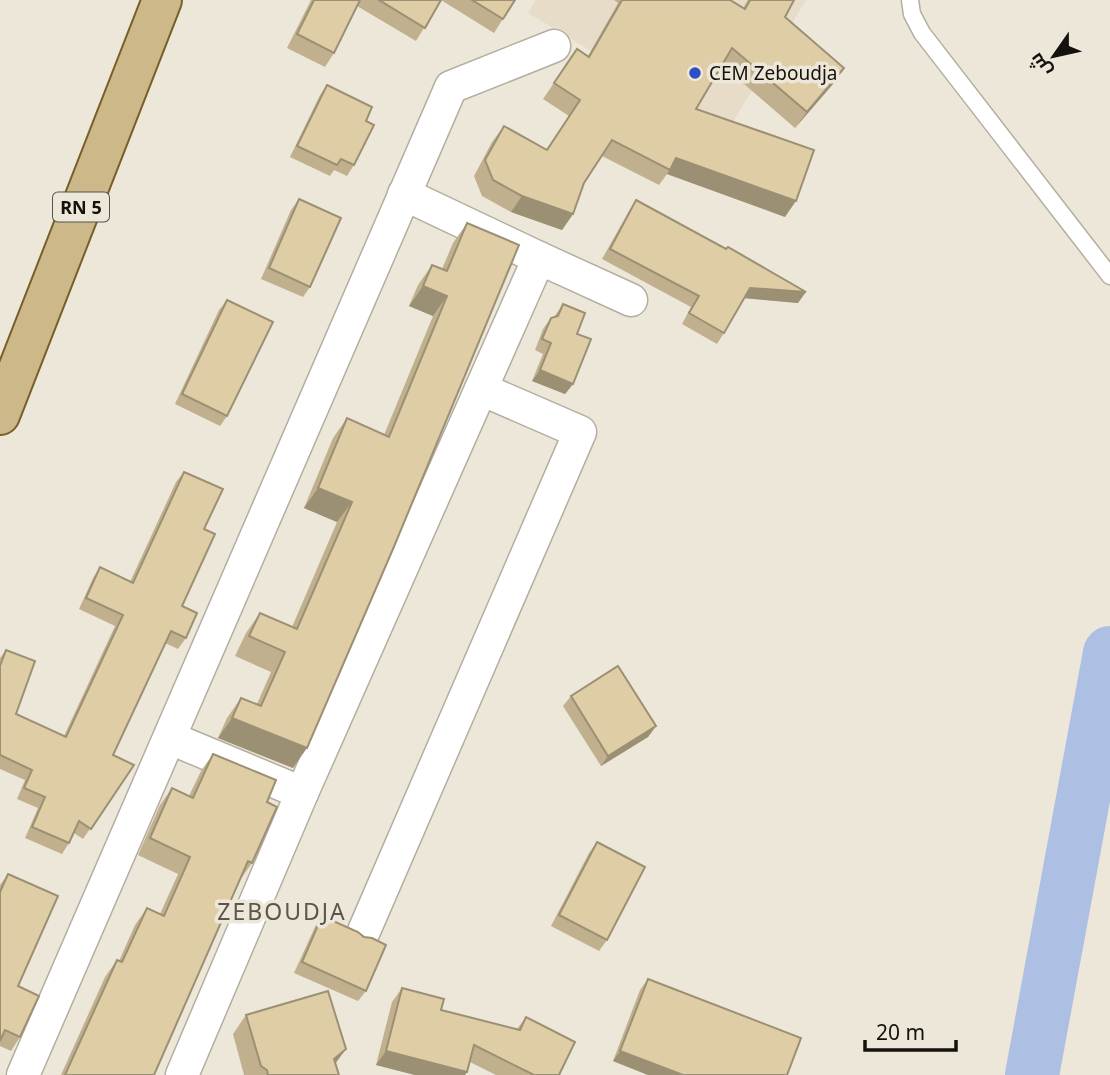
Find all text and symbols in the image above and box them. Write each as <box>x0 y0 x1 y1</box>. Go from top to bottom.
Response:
north arrow <box>1019 21 1089 91</box>
text: ش <box>1022 48 1058 83</box>
place label: CEM Zeboudja <box>709 60 838 86</box>
marker: CEM Zeboudja <box>687 65 703 81</box>
road number: RN 5 <box>53 192 109 222</box>
district label: ZEBOUDJA <box>217 895 347 927</box>
scale bar <box>865 1009 956 1052</box>
text: 20 m <box>876 1018 925 1046</box>

